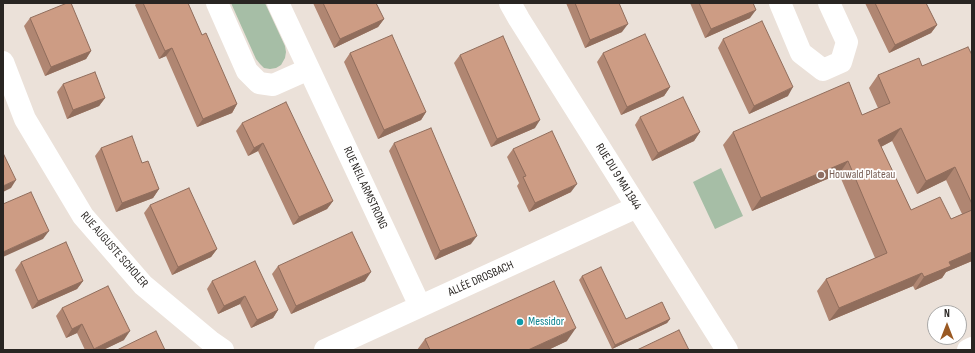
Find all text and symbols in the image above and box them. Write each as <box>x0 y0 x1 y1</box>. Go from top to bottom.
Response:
street label: RUE DU 9 MAI 1944 <box>592 141 644 213</box>
street label: RUE NEIL ARMSTRONG <box>340 144 390 232</box>
place label: Houwald Plateau <box>829 168 895 182</box>
marker: Houwald Plateau <box>816 170 826 180</box>
street label: RUE AUGUSTE SCHOLER <box>77 209 151 291</box>
street label: ALLÉE DROSBACH <box>446 258 516 300</box>
north arrow <box>927 305 967 345</box>
text: N <box>944 307 950 320</box>
place label: Messidor <box>528 315 564 329</box>
marker: Messidor <box>515 317 525 327</box>

